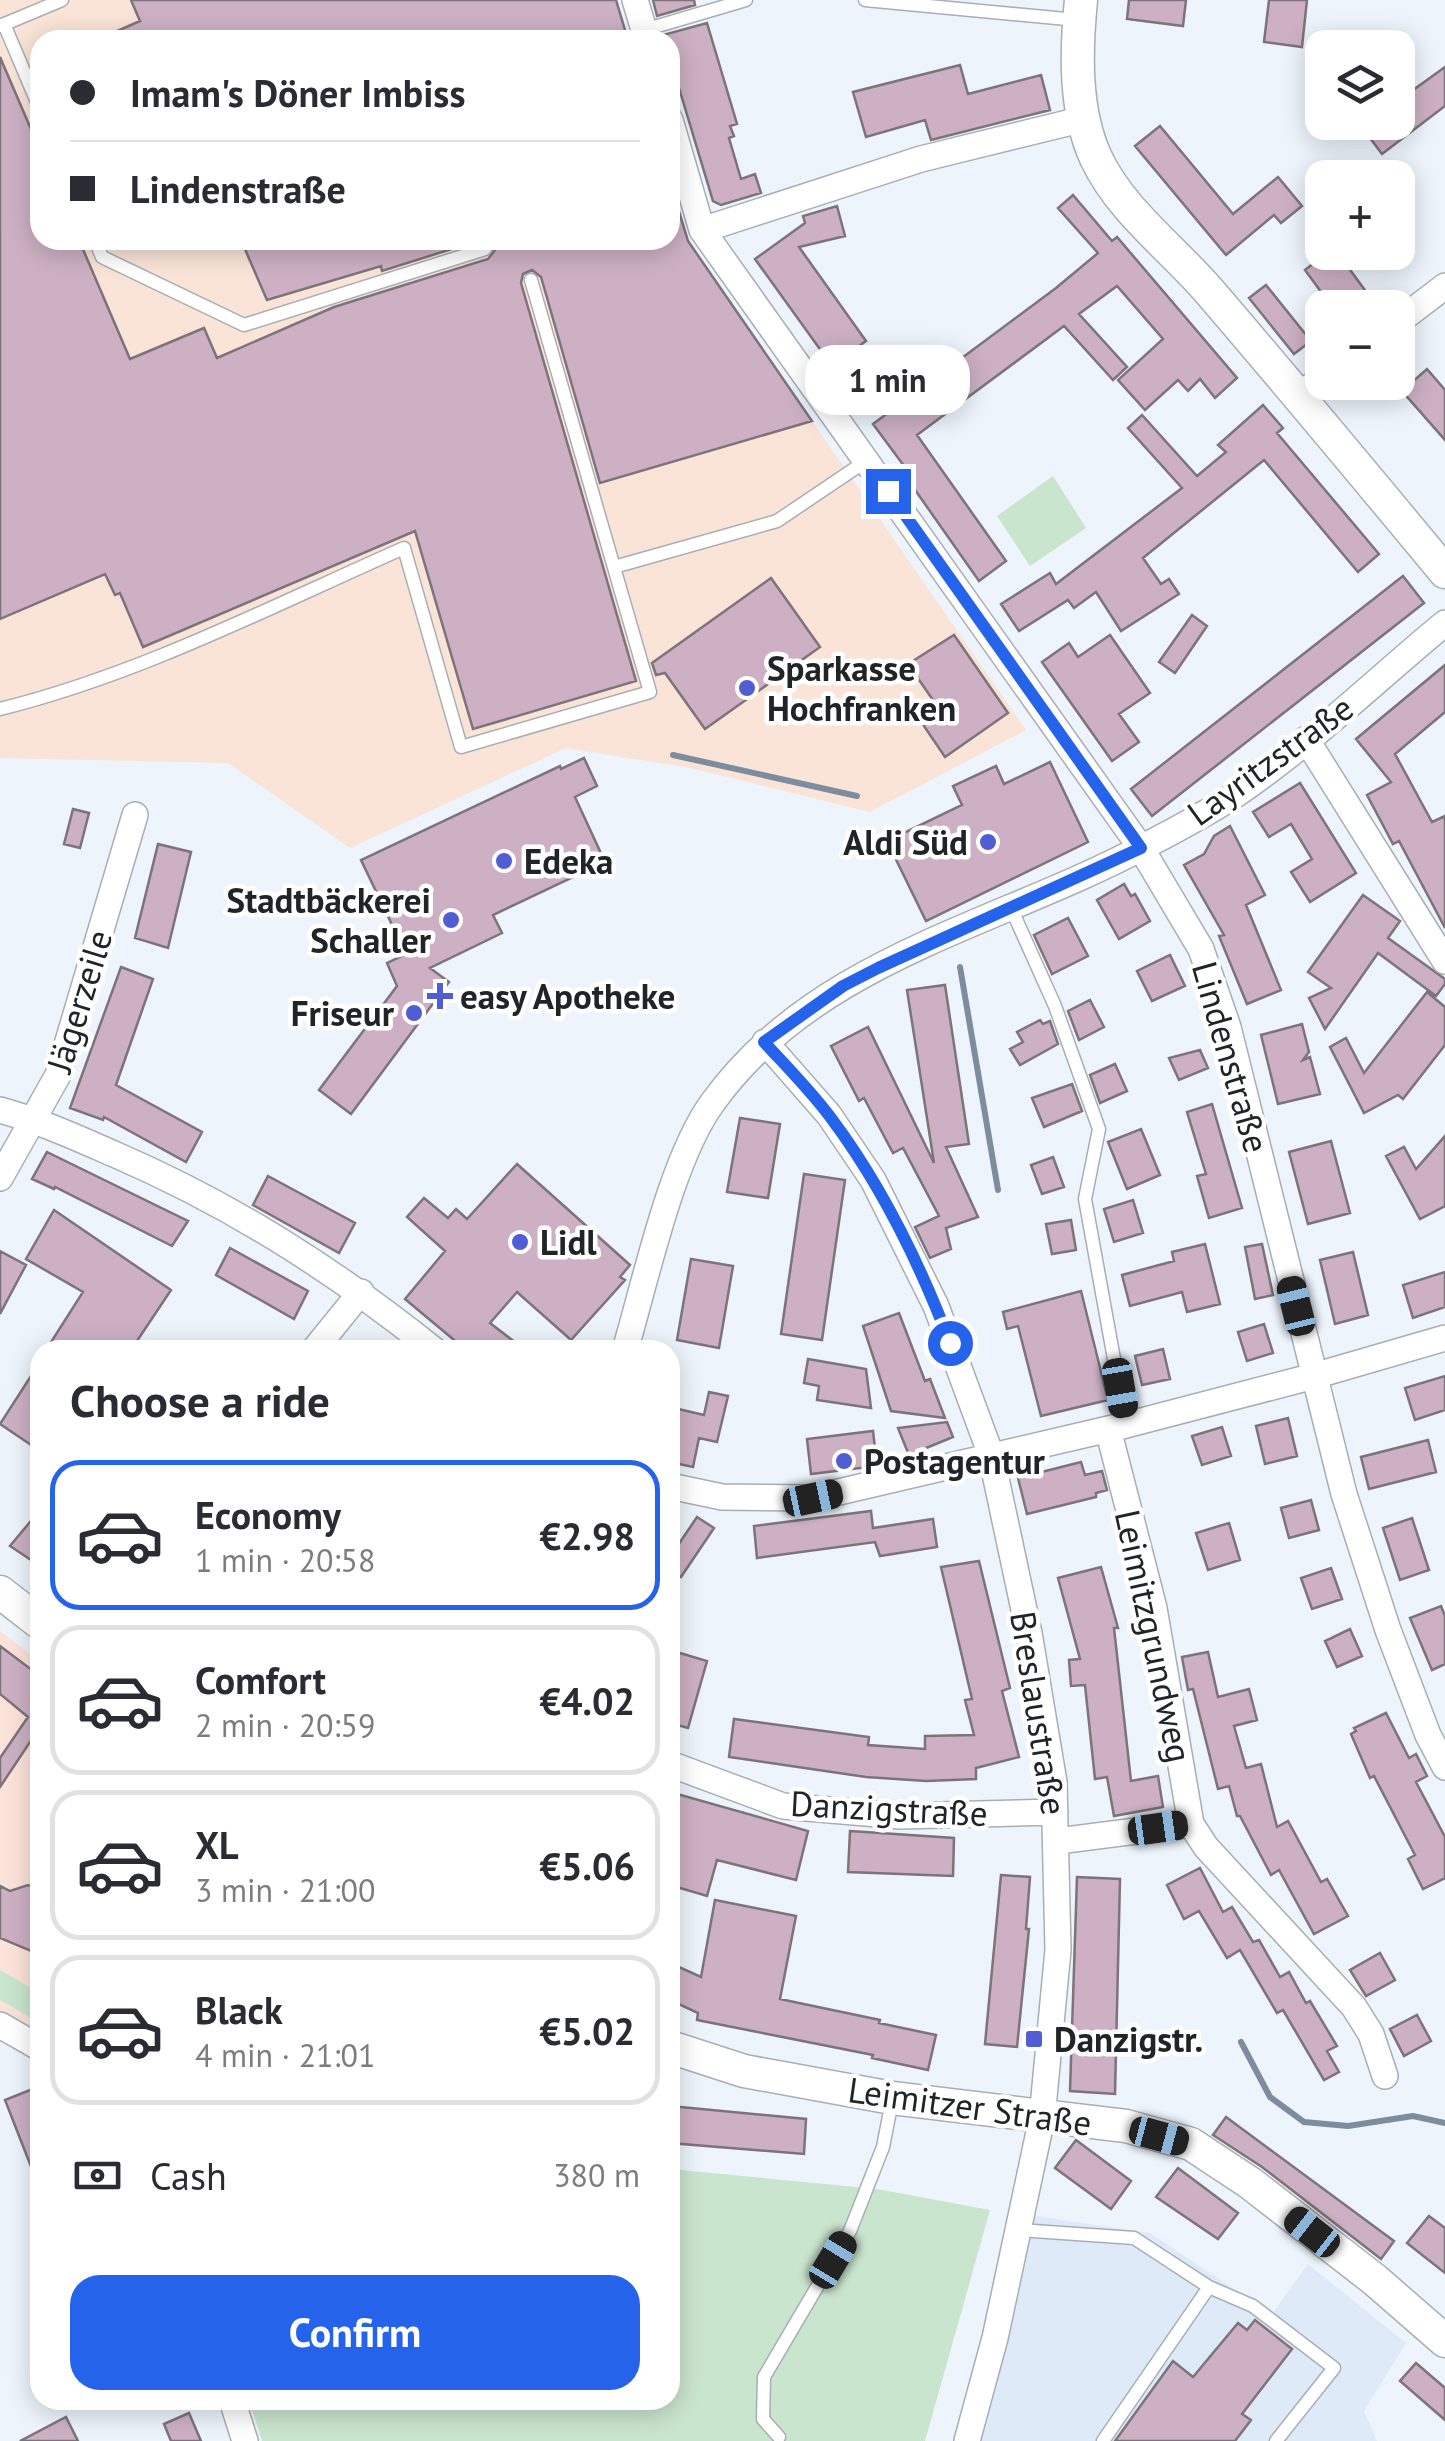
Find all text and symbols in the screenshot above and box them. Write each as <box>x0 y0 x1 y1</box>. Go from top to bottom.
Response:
map controls <box>1305 30 1415 400</box>
button: layers <box>1305 30 1415 140</box>
text: Imam's Döner Imbiss <box>130 68 465 117</box>
button: + <box>1305 160 1415 270</box>
text: Lindenstraße <box>130 164 346 213</box>
button: − <box>1305 290 1415 400</box>
callout: 1 min <box>806 346 970 416</box>
text: 1 min <box>848 359 927 401</box>
route end <box>866 469 911 514</box>
place label: Sparkasse Hochfranken <box>767 645 956 731</box>
marker: Sparkasse Hochfranken <box>736 677 758 699</box>
street label: Layritzstraße <box>1178 684 1362 836</box>
place label: Aldi Süd <box>843 819 968 865</box>
marker: Aldi Süd <box>977 831 999 853</box>
place label: Edeka <box>524 838 613 884</box>
marker: Edeka <box>493 850 515 872</box>
place label: Stadtbäckerei Schaller <box>226 877 432 963</box>
marker: Stadtbäckerei Schaller <box>440 909 462 931</box>
street label: Jägerzeile <box>35 924 122 1080</box>
street label: Lindenstraße <box>1182 956 1280 1158</box>
place label: easy Apotheke <box>460 973 675 1019</box>
marker: easy Apotheke <box>429 985 451 1007</box>
place label: Friseur <box>291 990 395 1036</box>
marker: Friseur <box>403 1002 425 1024</box>
place label: Lidl <box>540 1219 597 1265</box>
marker: Lidl <box>509 1231 531 1253</box>
car <box>1274 1273 1318 1339</box>
route start <box>928 1321 973 1366</box>
car <box>1100 1356 1140 1420</box>
text: Choose a ride <box>70 1371 330 1429</box>
place label: Postagentur <box>864 1438 1046 1484</box>
marker: Postagentur <box>833 1450 855 1472</box>
car <box>781 1477 845 1519</box>
icon: car <box>75 1490 165 1580</box>
text: Economy <box>195 1490 341 1539</box>
street label: Leimitzgrundweg <box>1105 1506 1203 1766</box>
text: €2.98 <box>539 1511 635 1560</box>
text: 1 min · 20:58 <box>195 1539 375 1581</box>
street label: Breslaustraße <box>1000 1608 1078 1818</box>
icon: car <box>75 1655 165 1745</box>
text: Comfort <box>195 1655 326 1704</box>
text: €4.02 <box>539 1676 635 1725</box>
text: 2 min · 20:59 <box>195 1704 375 1746</box>
street label: Danzigstraße <box>789 1780 989 1836</box>
car <box>1126 1809 1190 1847</box>
icon: car <box>75 1820 165 1910</box>
text: XL <box>195 1820 239 1869</box>
text: €5.06 <box>539 1841 635 1890</box>
text: 3 min · 21:00 <box>195 1869 375 1911</box>
icon: car <box>75 1985 165 2075</box>
text: Black <box>195 1985 283 2034</box>
text: €5.02 <box>539 2006 635 2055</box>
place label: Danzigstr. <box>1054 2016 1203 2062</box>
marker: Danzigstr. <box>1023 2028 1045 2050</box>
text: 4 min · 21:01 <box>195 2034 375 2076</box>
street label: Leimitzer Straße <box>845 2066 1095 2146</box>
car <box>1126 2114 1192 2158</box>
icon: cash <box>70 2148 125 2203</box>
text: Cash <box>150 2151 227 2200</box>
text: 380 m <box>553 2154 640 2196</box>
car <box>1279 2202 1345 2262</box>
car <box>805 2227 861 2293</box>
button: Confirm <box>70 2275 640 2390</box>

